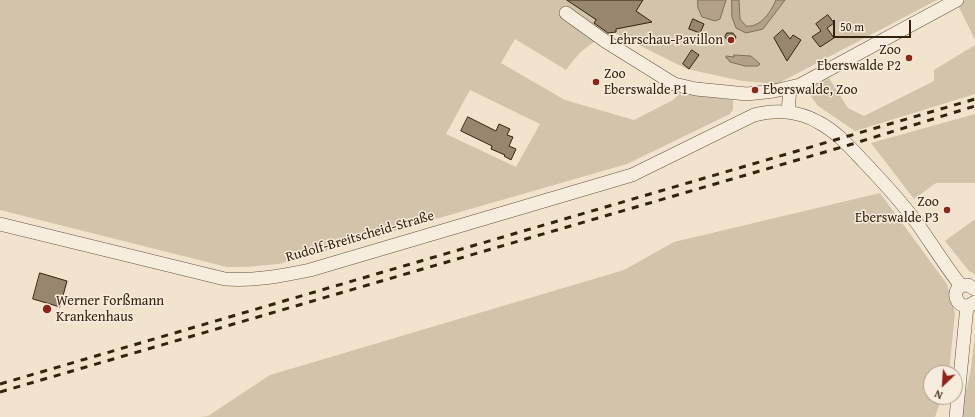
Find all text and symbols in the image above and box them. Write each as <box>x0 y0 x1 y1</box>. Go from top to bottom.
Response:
scale bar <box>835 12 913 38</box>
text: 50 m <box>840 18 864 35</box>
place label: Lehrschau-Pavillon <box>610 32 723 48</box>
marker: Lehrschau-Pavillon <box>726 35 736 45</box>
place label: Zoo Eberswalde P2 <box>817 42 901 74</box>
marker: Zoo Eberswalde P2 <box>904 53 914 63</box>
place label: Zoo Eberswalde P1 <box>604 66 688 98</box>
marker: Zoo Eberswalde P1 <box>591 77 601 87</box>
place label: Eberswalde, Zoo <box>763 82 858 98</box>
marker: Eberswalde, Zoo <box>750 85 760 95</box>
place label: Zoo Eberswalde P3 <box>855 194 939 226</box>
marker: Zoo Eberswalde P3 <box>942 205 952 215</box>
street label: Rudolf-Breitscheid-Straße <box>284 208 436 266</box>
place label: Werner Forßmann Krankenhaus <box>56 293 164 326</box>
marker: Werner Forßmann Krankenhaus <box>41 303 53 315</box>
north arrow <box>923 365 963 405</box>
text: N <box>932 386 945 404</box>

